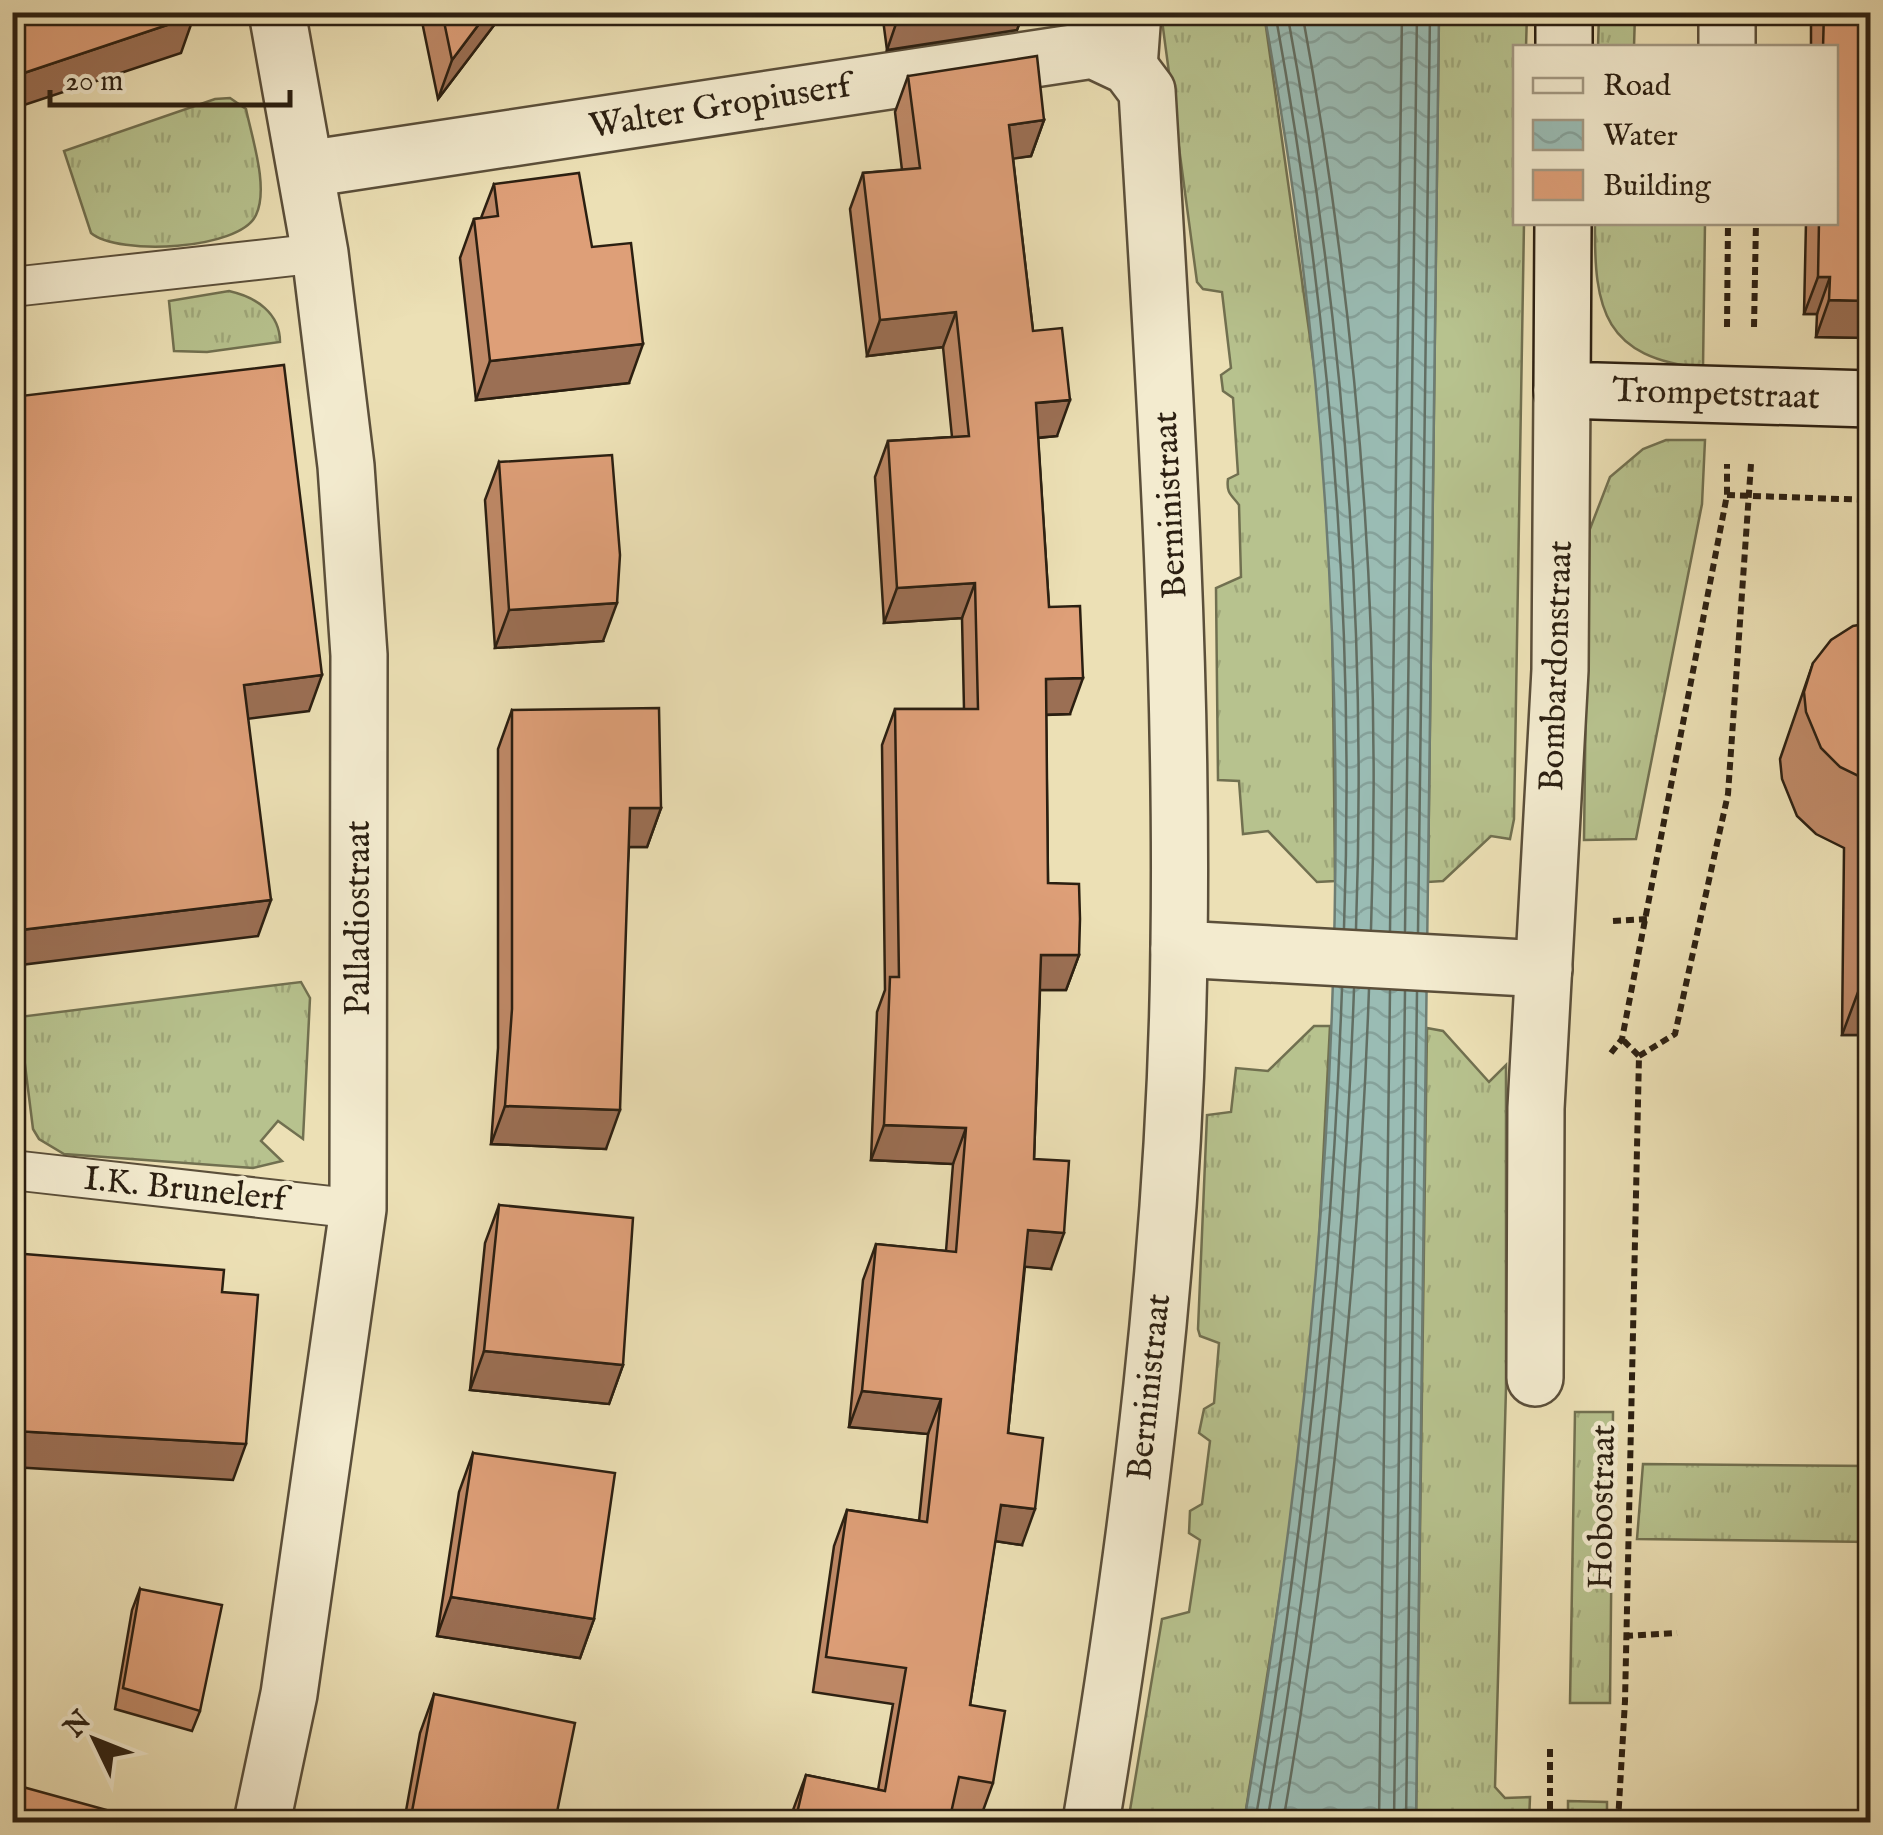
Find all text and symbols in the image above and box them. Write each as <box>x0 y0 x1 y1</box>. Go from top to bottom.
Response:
scale bar <box>50 45 290 107</box>
legend <box>1513 45 1838 225</box>
text: 20 m <box>65 63 124 101</box>
street label: Walter Gropiuserf <box>586 63 859 150</box>
text: Road <box>1603 68 1672 106</box>
text: Water <box>1603 118 1678 156</box>
text: Building <box>1603 168 1712 206</box>
street label: Trompetstraat <box>1611 369 1821 421</box>
street label: Berninistraat <box>1144 410 1198 600</box>
street label: Bombardonstraat <box>1530 540 1584 792</box>
street label: Palladiostraat <box>337 820 382 1016</box>
street label: I.K. Brunelerf <box>82 1157 294 1224</box>
street label: Berninistraat <box>1118 1291 1182 1483</box>
street label: Hobostraat <box>1579 1424 1627 1590</box>
north arrow <box>45 1690 145 1790</box>
text: N <box>57 1704 100 1746</box>

